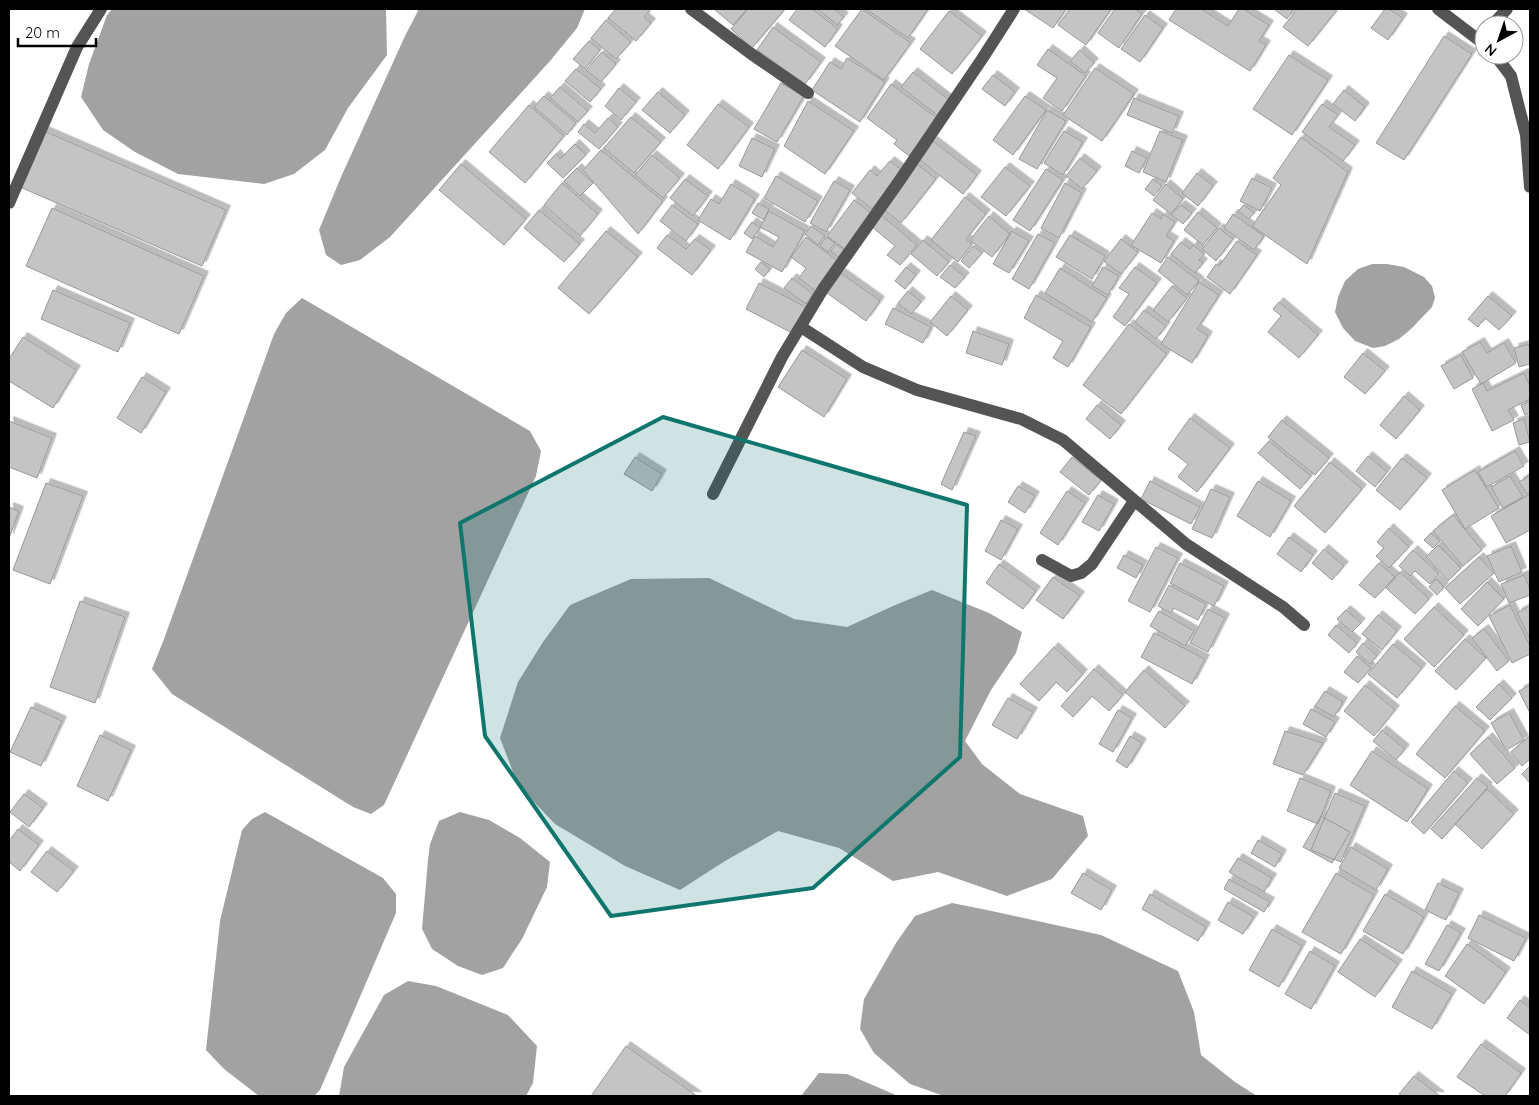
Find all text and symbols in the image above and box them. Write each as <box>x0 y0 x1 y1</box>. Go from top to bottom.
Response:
scale bar <box>18 15 95 47</box>
north arrow <box>1474 15 1524 65</box>
text: 20 m <box>25 23 60 42</box>
text: N <box>1481 40 1500 60</box>

